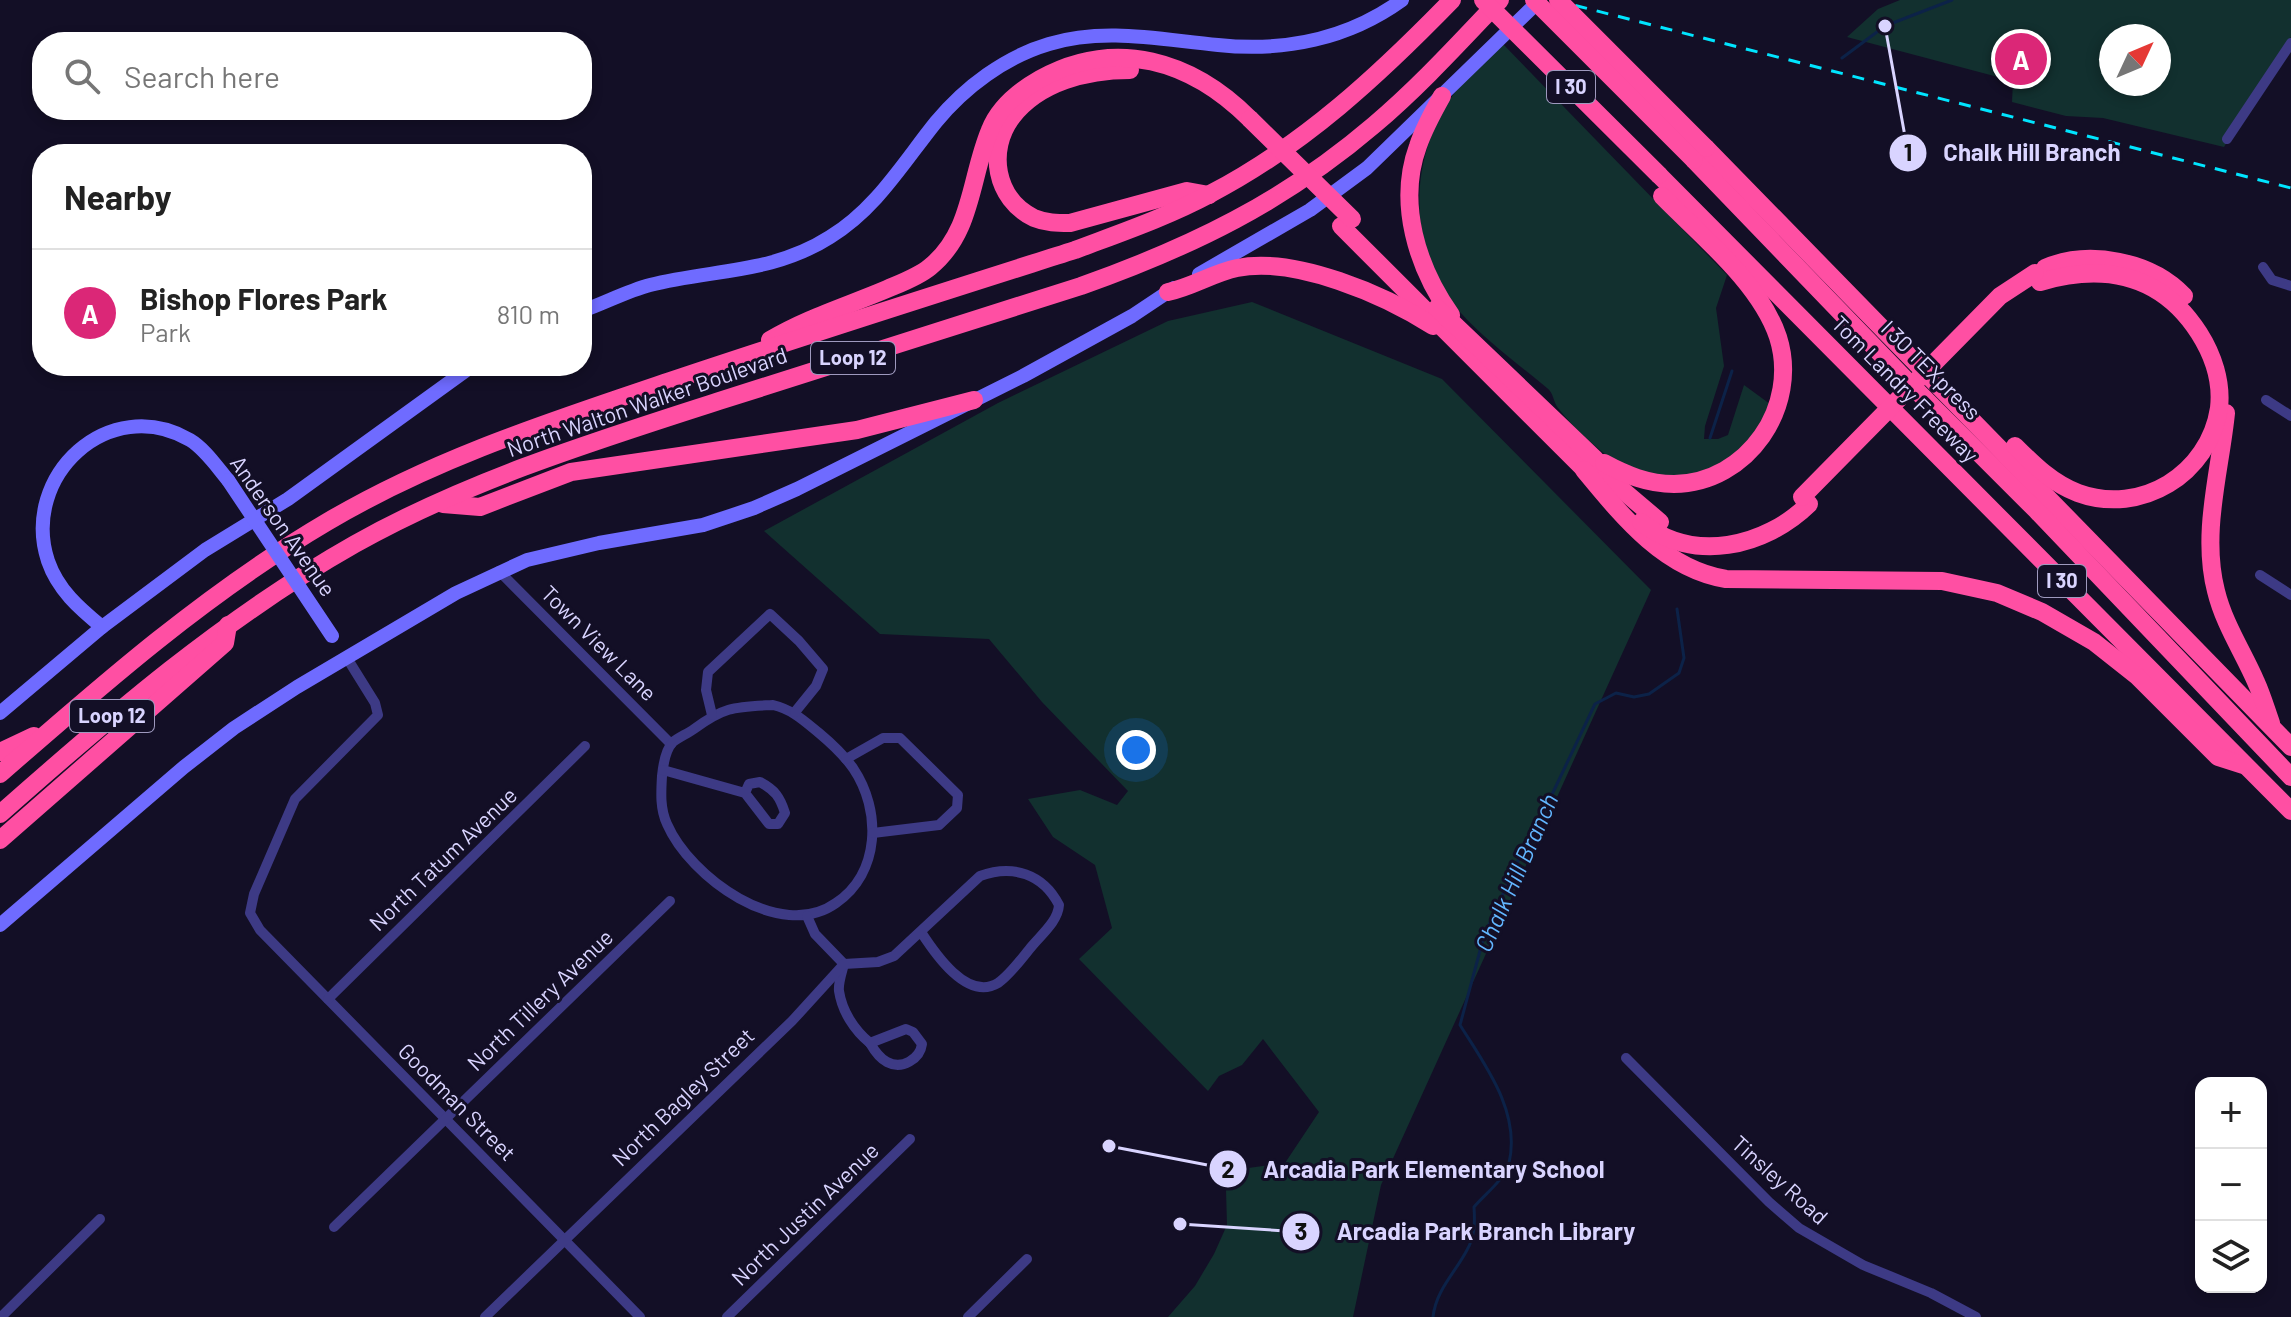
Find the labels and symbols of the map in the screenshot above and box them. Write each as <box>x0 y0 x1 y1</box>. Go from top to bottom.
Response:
north arrow <box>2099 24 2171 96</box>
pin: A <box>1995 29 2047 89</box>
road number: I 30 <box>1547 71 1595 103</box>
callout: Chalk Hill Branch <box>1888 129 2137 177</box>
text: 1 <box>1904 137 1912 166</box>
text: Chalk Hill Branch <box>1943 137 2121 166</box>
street label: Tom Landry Freeway <box>1827 310 1984 467</box>
street label: I 30 TEXpress <box>1877 314 1987 424</box>
street label: North Walton Walker Boulevard <box>503 341 790 461</box>
road number: Loop 12 <box>811 342 895 374</box>
street label: Anderson Avenue <box>226 450 342 601</box>
road number: I 30 <box>2038 565 2086 597</box>
street label: Town View Lane <box>537 579 663 705</box>
road number: Loop 12 <box>70 700 154 732</box>
your location <box>1116 730 1156 770</box>
street label: North Tatum Avenue <box>363 781 522 935</box>
water label: Chalk Hill Branch <box>1468 789 1563 956</box>
street label: North Tillery Avenue <box>461 923 617 1075</box>
street label: North Bagley Street <box>606 1022 759 1171</box>
street label: Goodman Street <box>394 1037 522 1165</box>
street label: Tinsley Road <box>1727 1129 1834 1229</box>
street label: North Justin Avenue <box>725 1136 883 1290</box>
callout: Arcadia Park Elementary School <box>1208 1145 1621 1193</box>
text: 2 <box>1221 1154 1235 1183</box>
text: Arcadia Park Elementary School <box>1263 1154 1605 1183</box>
callout: Arcadia Park Branch Library <box>1281 1208 1651 1256</box>
text: 3 <box>1295 1216 1307 1245</box>
text: Arcadia Park Branch Library <box>1337 1216 1635 1245</box>

